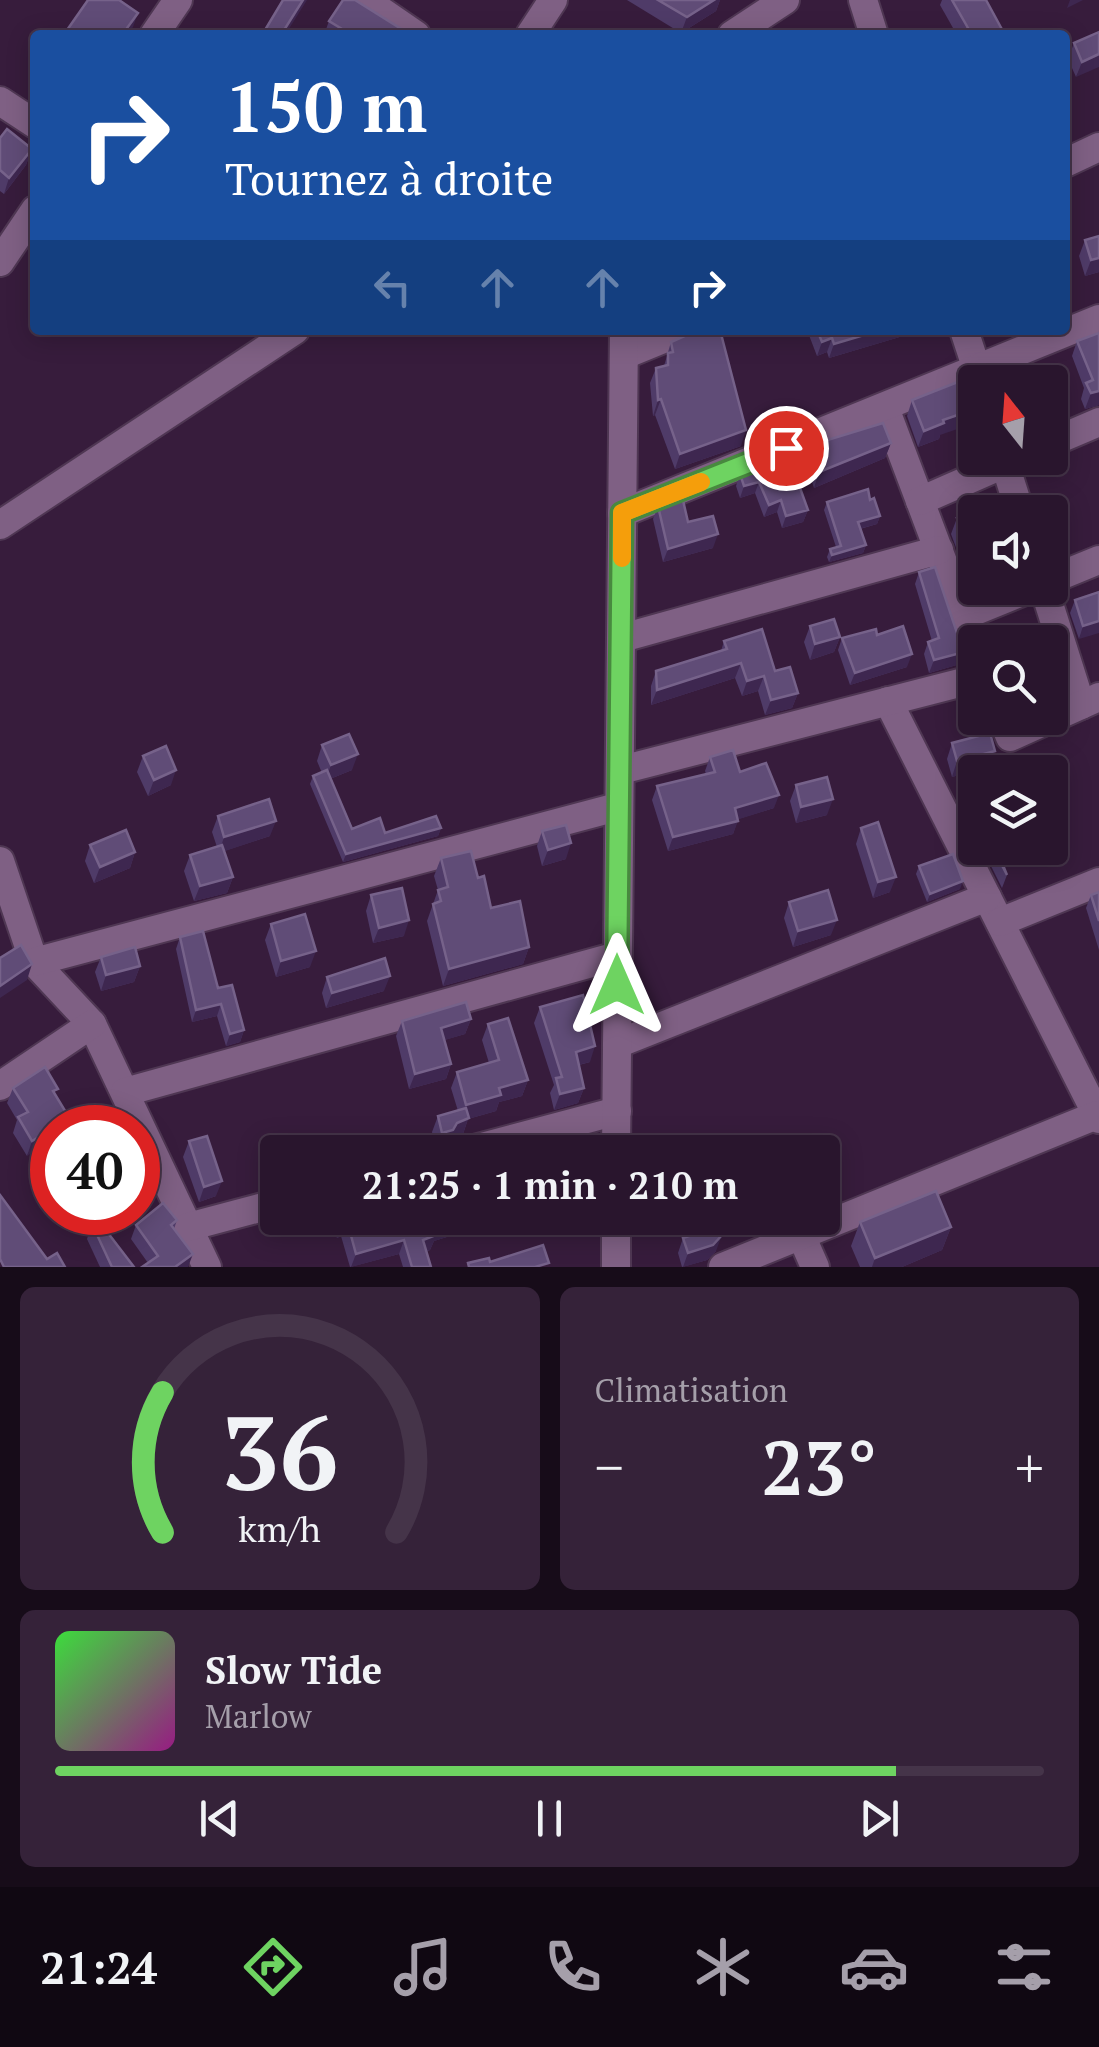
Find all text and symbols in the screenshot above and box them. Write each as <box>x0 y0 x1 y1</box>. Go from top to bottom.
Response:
text: 150 m <box>225 59 427 152</box>
icon: right <box>60 70 190 200</box>
text: Tournez à droite <box>225 148 553 208</box>
icon: left <box>365 260 420 315</box>
icon: ahead <box>470 260 525 315</box>
icon: ahead <box>575 260 630 315</box>
icon: right <box>680 260 735 315</box>
north arrow <box>958 365 1068 475</box>
map controls <box>958 365 1068 865</box>
pin <box>744 406 829 491</box>
icon: arrive <box>759 421 814 476</box>
button: sound <box>958 495 1068 605</box>
button: search <box>958 625 1068 735</box>
button: layers <box>958 755 1068 865</box>
position arrow <box>565 933 669 1037</box>
speed limit sign: 40 <box>30 1105 160 1235</box>
text: 21:25 · 1 min · 210 m <box>362 1160 738 1210</box>
text: Climatisation <box>595 1369 788 1411</box>
text: 36 <box>221 1382 339 1520</box>
text: 23° <box>761 1417 877 1516</box>
text: − <box>595 1430 624 1503</box>
text: + <box>1015 1430 1044 1503</box>
text: km/h <box>238 1505 321 1552</box>
text: Slow Tide <box>205 1645 382 1695</box>
text: Marlow <box>205 1695 311 1737</box>
icon: previous <box>192 1791 247 1846</box>
icon: pause <box>522 1791 577 1846</box>
icon: next <box>852 1791 907 1846</box>
icon: directions <box>238 1932 308 2002</box>
icon: music <box>388 1932 458 2002</box>
icon: phone <box>538 1932 608 2002</box>
icon: climate <box>688 1932 758 2002</box>
icon: car <box>839 1932 909 2002</box>
icon: filters <box>989 1932 1059 2002</box>
text: 21:24 <box>40 1937 157 1997</box>

